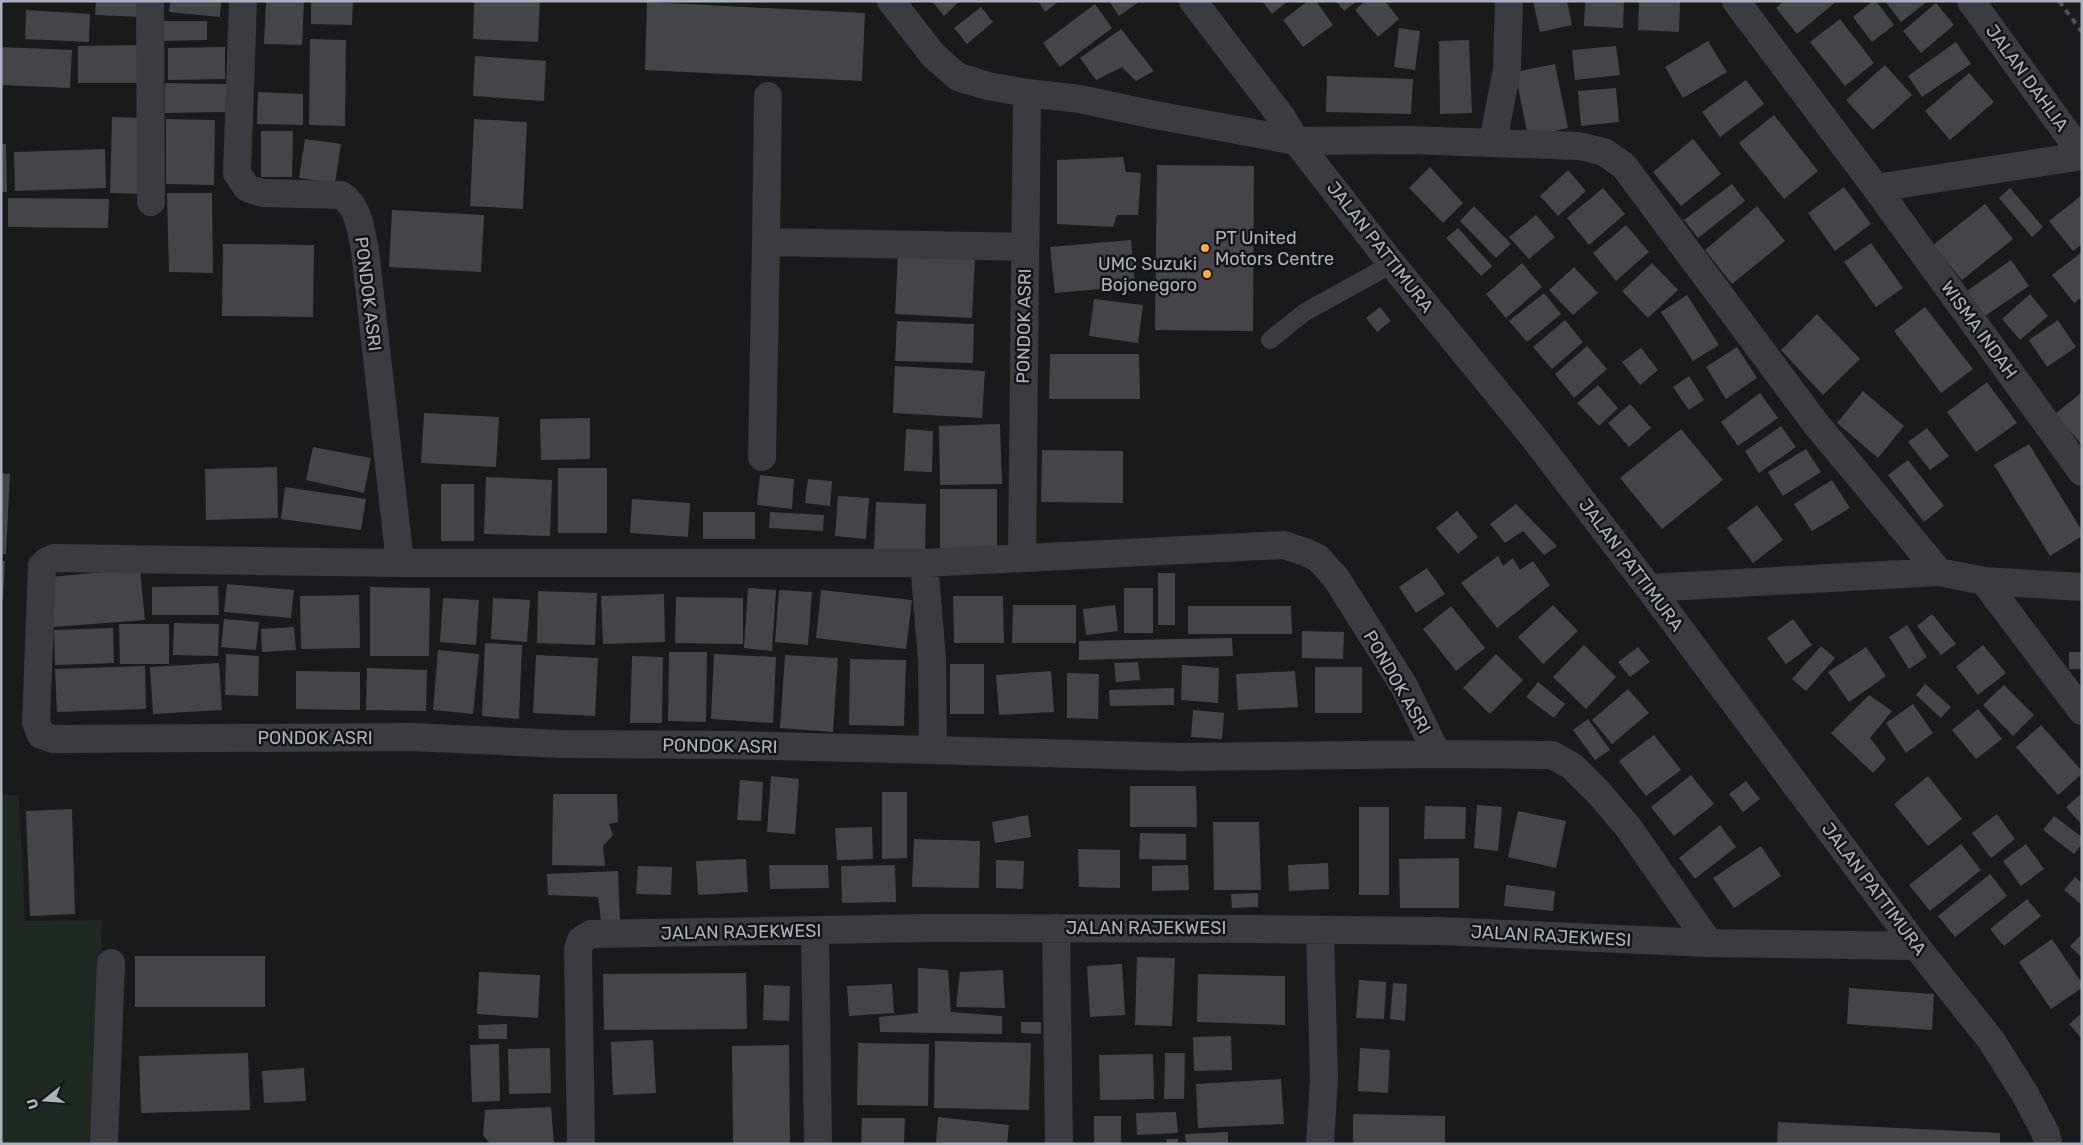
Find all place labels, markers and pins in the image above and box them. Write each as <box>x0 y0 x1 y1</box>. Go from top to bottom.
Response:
place label: PT United Motors Centre <box>1215 227 1334 270</box>
marker: PT United Motors Centre <box>1199 242 1211 254</box>
place label: UMC Suzuki Bojonegoro <box>1098 253 1197 296</box>
marker: UMC Suzuki Bojonegoro <box>1201 268 1213 280</box>

